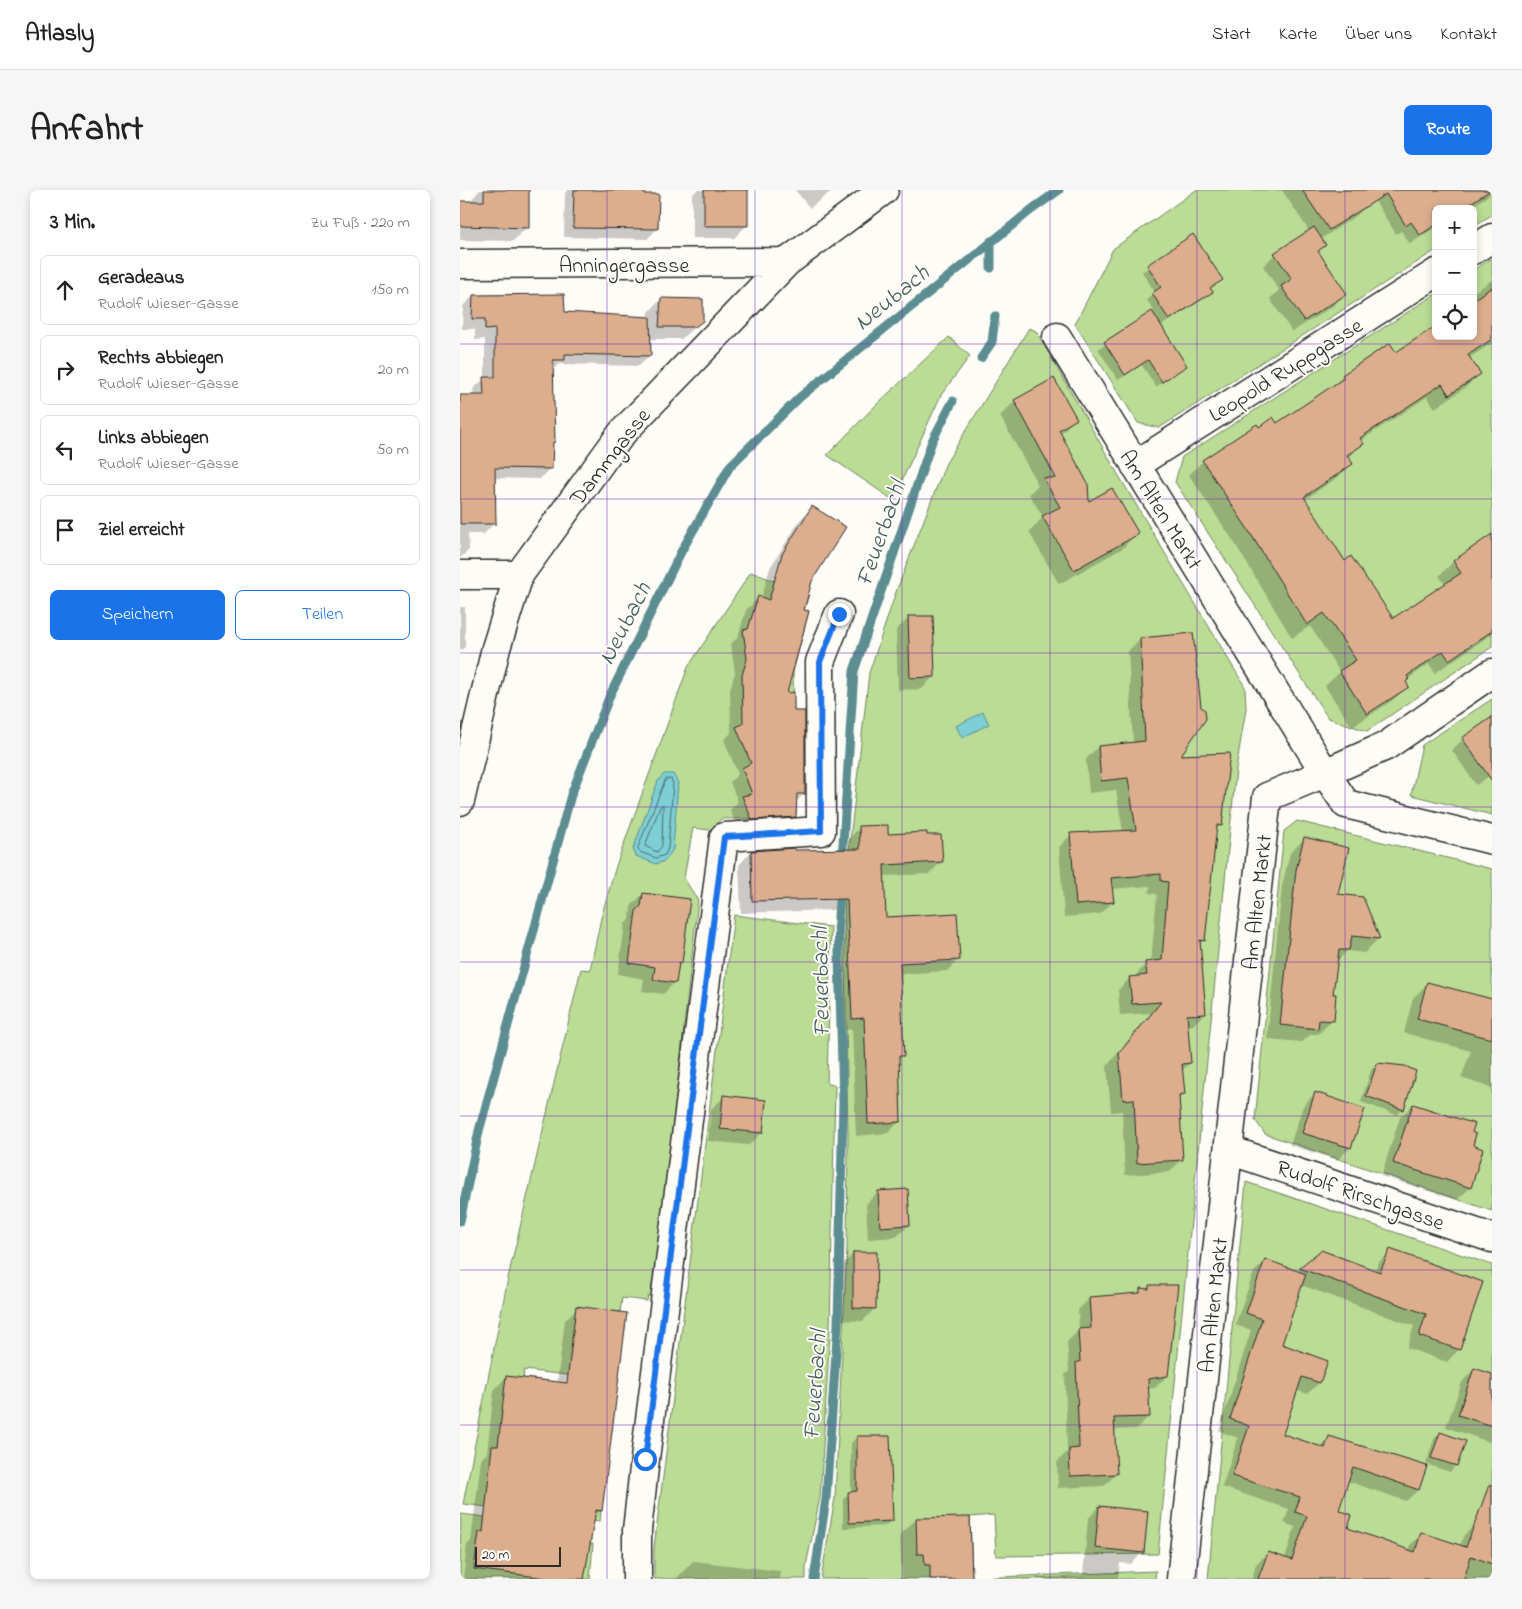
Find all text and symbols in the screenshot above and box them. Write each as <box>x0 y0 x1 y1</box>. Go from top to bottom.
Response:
text: Atlasly <box>25 17 94 52</box>
text: Start <box>1212 22 1251 48</box>
text: Karte <box>1279 22 1317 48</box>
text: Über uns <box>1345 22 1412 48</box>
text: Kontakt <box>1440 22 1497 48</box>
text: Anfahrt <box>30 105 143 156</box>
button: Route <box>1404 105 1492 155</box>
map controls <box>1432 205 1477 340</box>
button: + <box>1432 205 1477 250</box>
text: 3 Min. <box>50 208 95 238</box>
text: Zu Fuß · 220 m <box>310 211 410 235</box>
button: − <box>1432 250 1477 295</box>
street label: Anningergasse <box>559 251 689 284</box>
water label: Neubach <box>847 257 938 340</box>
text: Geradeaus <box>98 265 185 292</box>
icon: ahead <box>51 276 79 304</box>
text: 150 m <box>371 278 409 302</box>
text: Rudolf Wieser-Gasse <box>98 292 239 316</box>
button: locate <box>1432 295 1477 340</box>
street label: Leopold Ruppgasse <box>1203 311 1371 433</box>
text: Rechts abbiegen <box>98 345 223 372</box>
icon: right <box>51 356 79 384</box>
text: 20 m <box>378 358 409 382</box>
text: Rudolf Wieser-Gasse <box>98 372 239 396</box>
street label: Dammgasse <box>562 402 661 515</box>
text: Links abbiegen <box>98 425 209 452</box>
icon: left <box>51 436 79 464</box>
text: 50 m <box>377 438 409 462</box>
street label: Am Alten Markt <box>1110 444 1209 577</box>
text: Rudolf Wieser-Gasse <box>98 452 239 476</box>
water label: Feuerbachl <box>848 473 918 591</box>
icon: arrive <box>51 516 79 544</box>
text: Ziel erreicht <box>98 517 185 544</box>
water label: Neubach <box>591 576 662 671</box>
button: Speichern <box>50 590 225 640</box>
button: Teilen <box>235 590 410 640</box>
route end <box>828 603 851 626</box>
street label: Am Alten Markt <box>1236 832 1282 972</box>
water label: Feuerbachl <box>804 924 841 1037</box>
street label: Rudolf Rirschgasse <box>1271 1153 1448 1242</box>
street label: Am Alten Markt <box>1192 1235 1238 1375</box>
water label: Feuerbachl <box>795 1326 838 1441</box>
route start <box>634 1448 657 1471</box>
scale bar <box>475 1544 561 1567</box>
text: 20 m <box>482 1545 509 1566</box>

